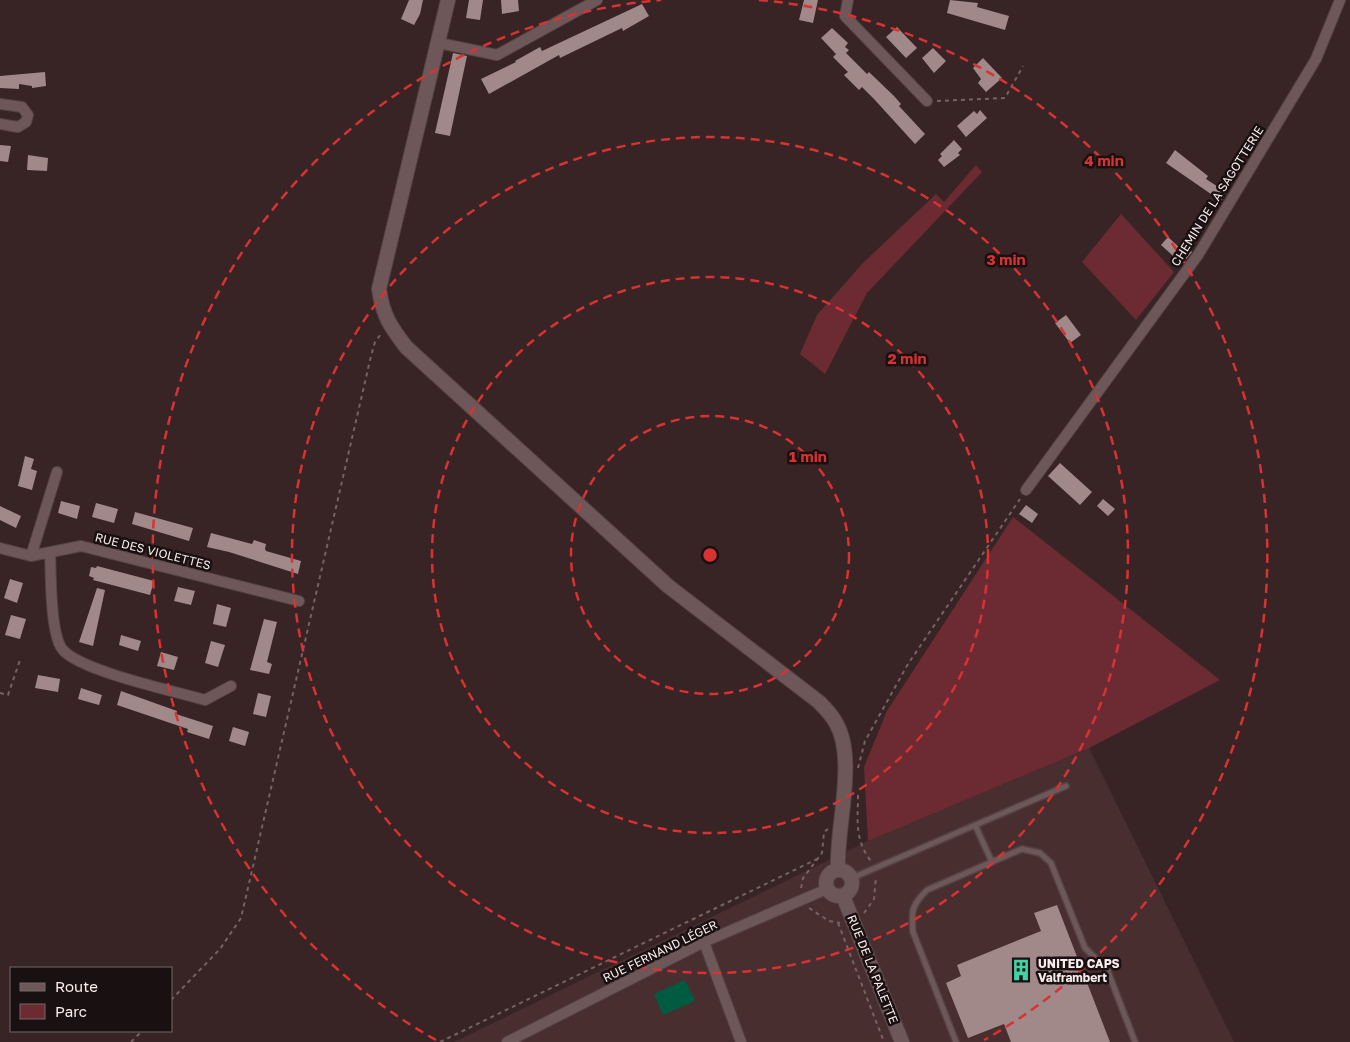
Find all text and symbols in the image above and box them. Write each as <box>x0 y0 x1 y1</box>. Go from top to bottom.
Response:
street label: CHEMIN DE LA SAGOTTERIE <box>1168 123 1266 269</box>
text: 4 min <box>1084 151 1124 169</box>
text: 3 min <box>986 250 1026 268</box>
text: 2 min <box>887 349 927 367</box>
text: 1 min <box>789 447 827 465</box>
street label: RUE DES VIOLETTES <box>94 529 213 573</box>
centre of rings <box>701 546 719 564</box>
street label: RUE DE LA PALETTE <box>844 912 902 1026</box>
street label: RUE FERNAND LÉGER <box>600 917 720 985</box>
place label: UNITED CAPS Valframbert <box>1038 956 1120 985</box>
building icon: UNITED CAPS Valframbert <box>1008 957 1034 983</box>
legend <box>10 967 172 1032</box>
text: Route <box>55 977 98 995</box>
text: Parc <box>55 1002 87 1020</box>

